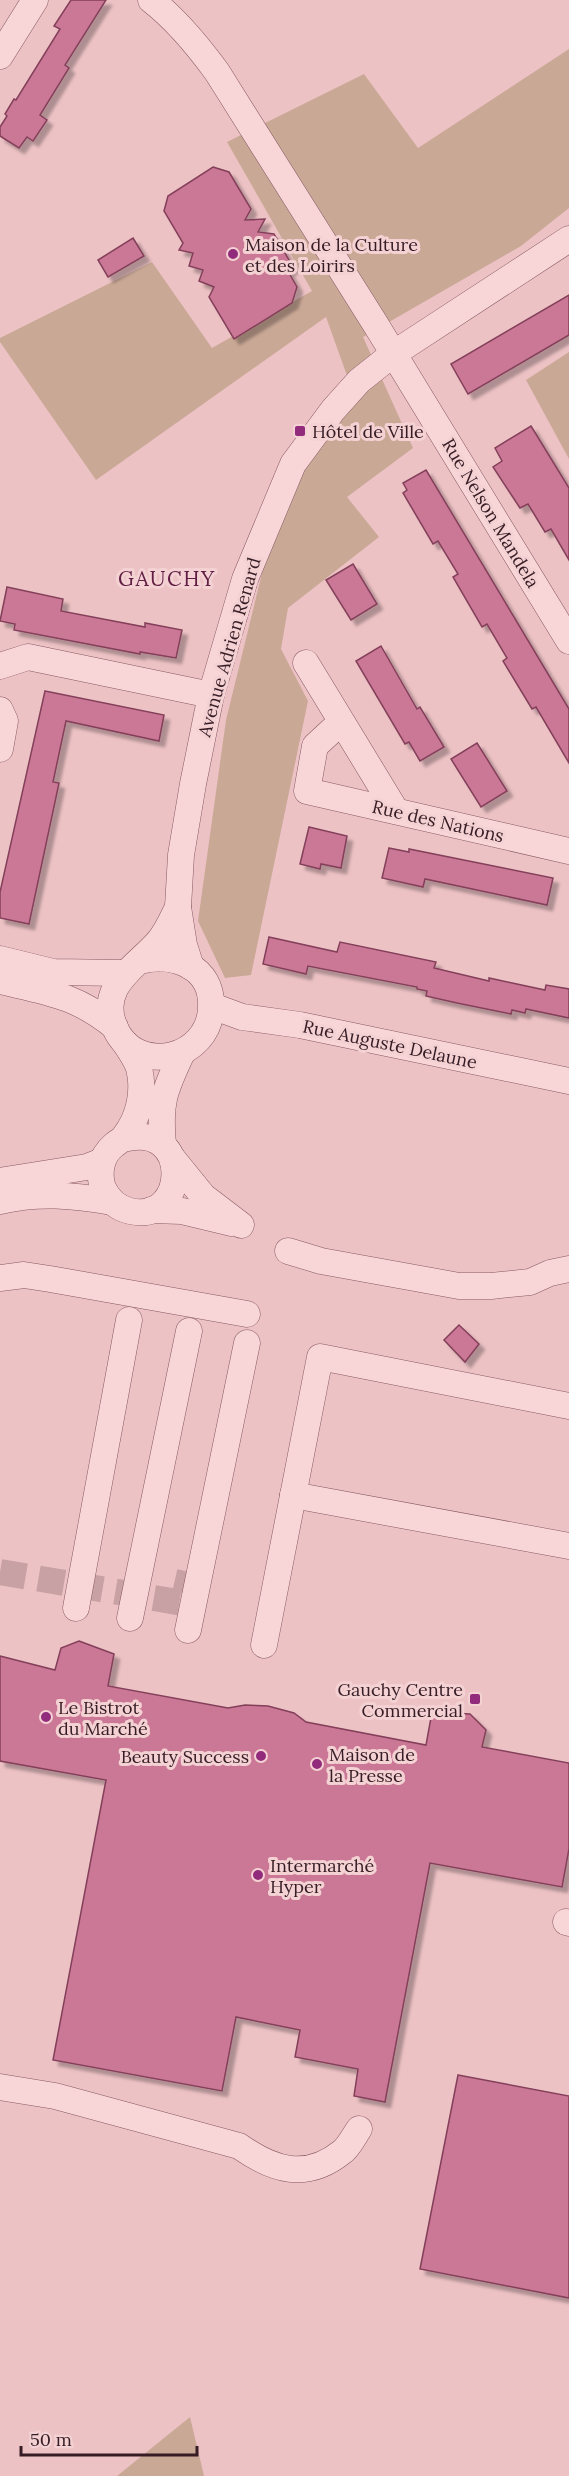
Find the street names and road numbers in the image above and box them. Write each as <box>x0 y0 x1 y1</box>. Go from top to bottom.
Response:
street label: Rue Nelson Mandela <box>437 434 545 592</box>
street label: Avenue Adrien Renard <box>192 554 266 740</box>
street label: Rue des Nations <box>370 795 506 847</box>
street label: Rue Auguste Delaune <box>301 1014 480 1074</box>

